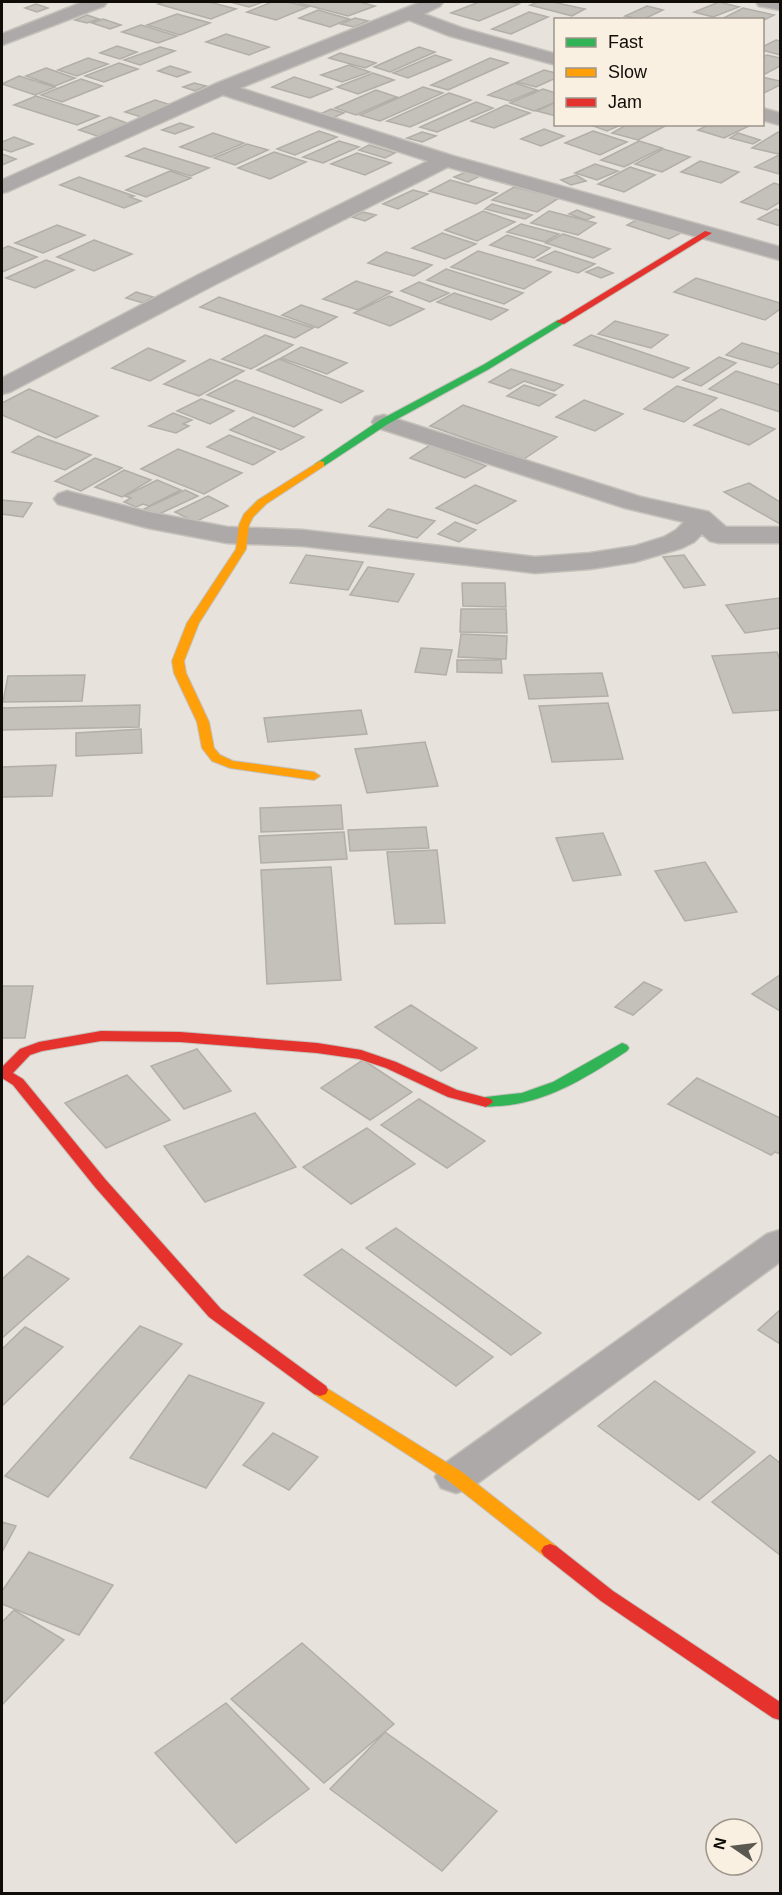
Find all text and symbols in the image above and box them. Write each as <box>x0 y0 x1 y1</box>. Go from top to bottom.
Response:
legend <box>554 18 764 126</box>
text: Fast <box>608 32 643 52</box>
text: Slow <box>608 62 648 82</box>
text: Jam <box>608 92 642 112</box>
north arrow <box>704 1817 764 1877</box>
text: N <box>710 1836 730 1851</box>

